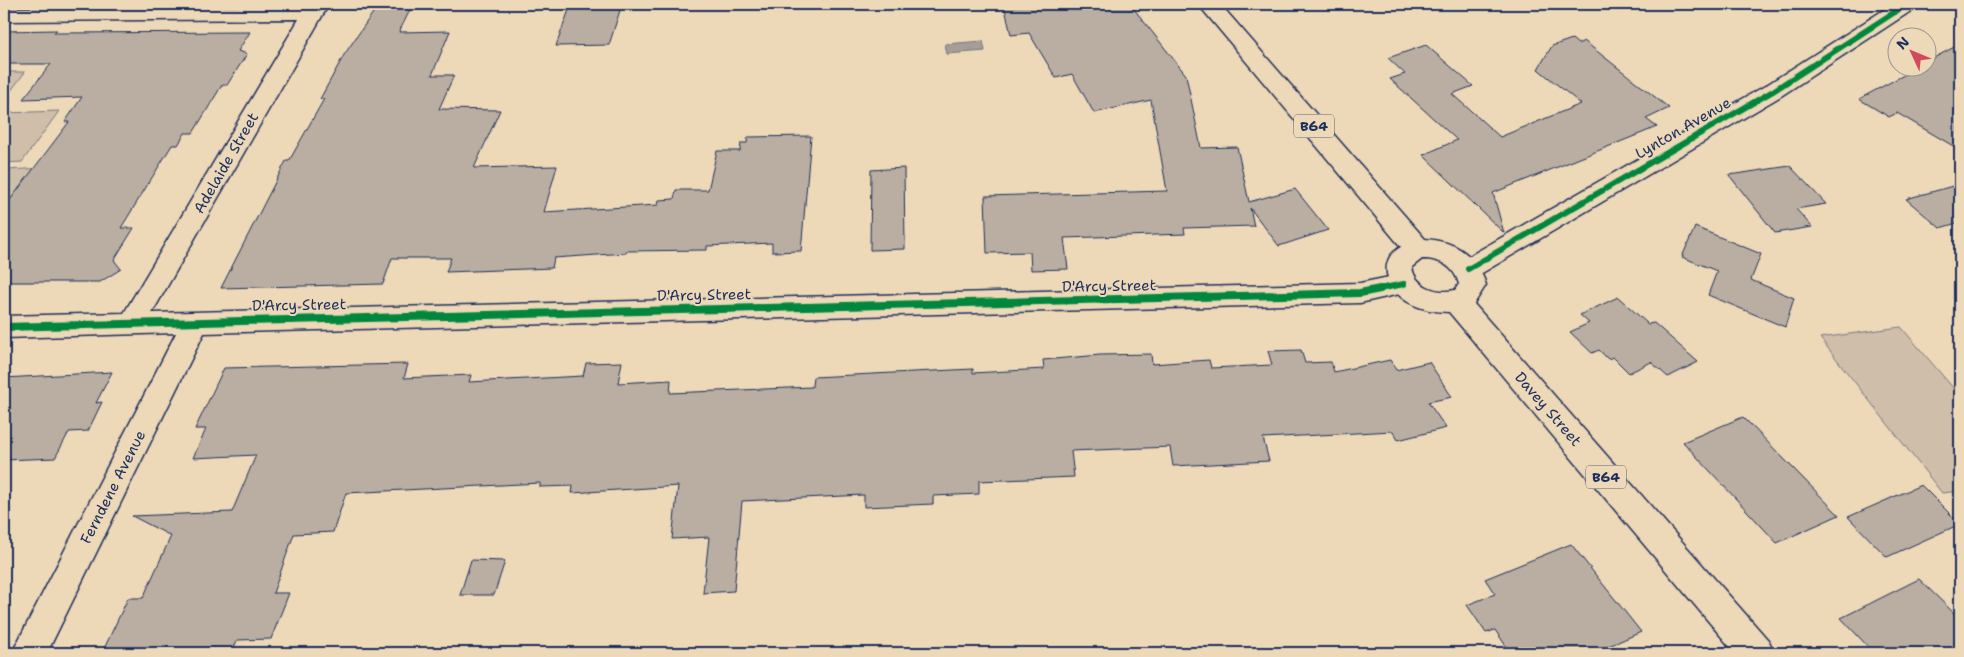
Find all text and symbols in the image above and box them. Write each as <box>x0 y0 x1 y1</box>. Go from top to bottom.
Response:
north arrow <box>1886 28 1936 78</box>
text: N <box>1892 33 1913 53</box>
street label: Lynton Avenue <box>1631 92 1735 164</box>
street label: Adelaide Street <box>189 109 263 217</box>
road number: B64 <box>1294 114 1334 138</box>
street label: D'Arcy Street <box>1062 275 1156 297</box>
street label: D'Arcy Street <box>657 284 751 306</box>
street label: D'Arcy Street <box>252 294 346 316</box>
street label: Davey Street <box>1510 368 1586 450</box>
street label: Ferndene Avenue <box>76 427 150 547</box>
road number: B64 <box>1586 466 1626 488</box>

